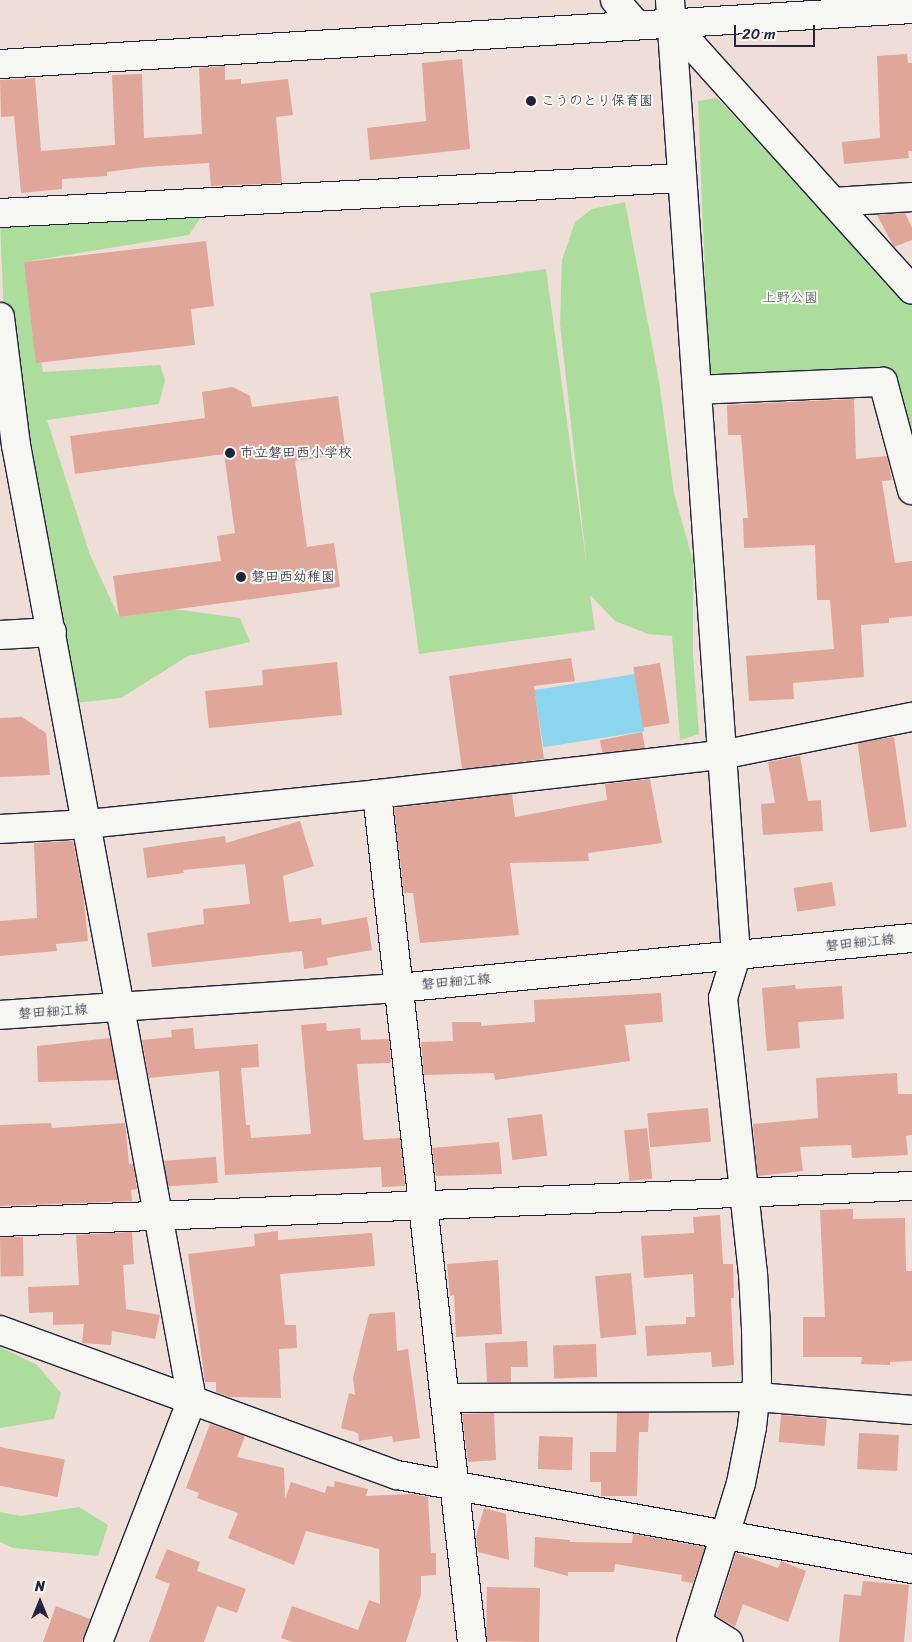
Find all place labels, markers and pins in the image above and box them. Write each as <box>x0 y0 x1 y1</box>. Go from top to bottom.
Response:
place label: こうのとり保育園 <box>541 93 653 109</box>
marker: こうのとり保育園 <box>525 95 537 107</box>
place label: 市立磐田西小学校 <box>240 445 352 461</box>
marker: 市立磐田西小学校 <box>224 447 236 459</box>
place label: 磐田西幼稚園 <box>251 569 335 585</box>
marker: 磐田西幼稚園 <box>235 571 247 583</box>

